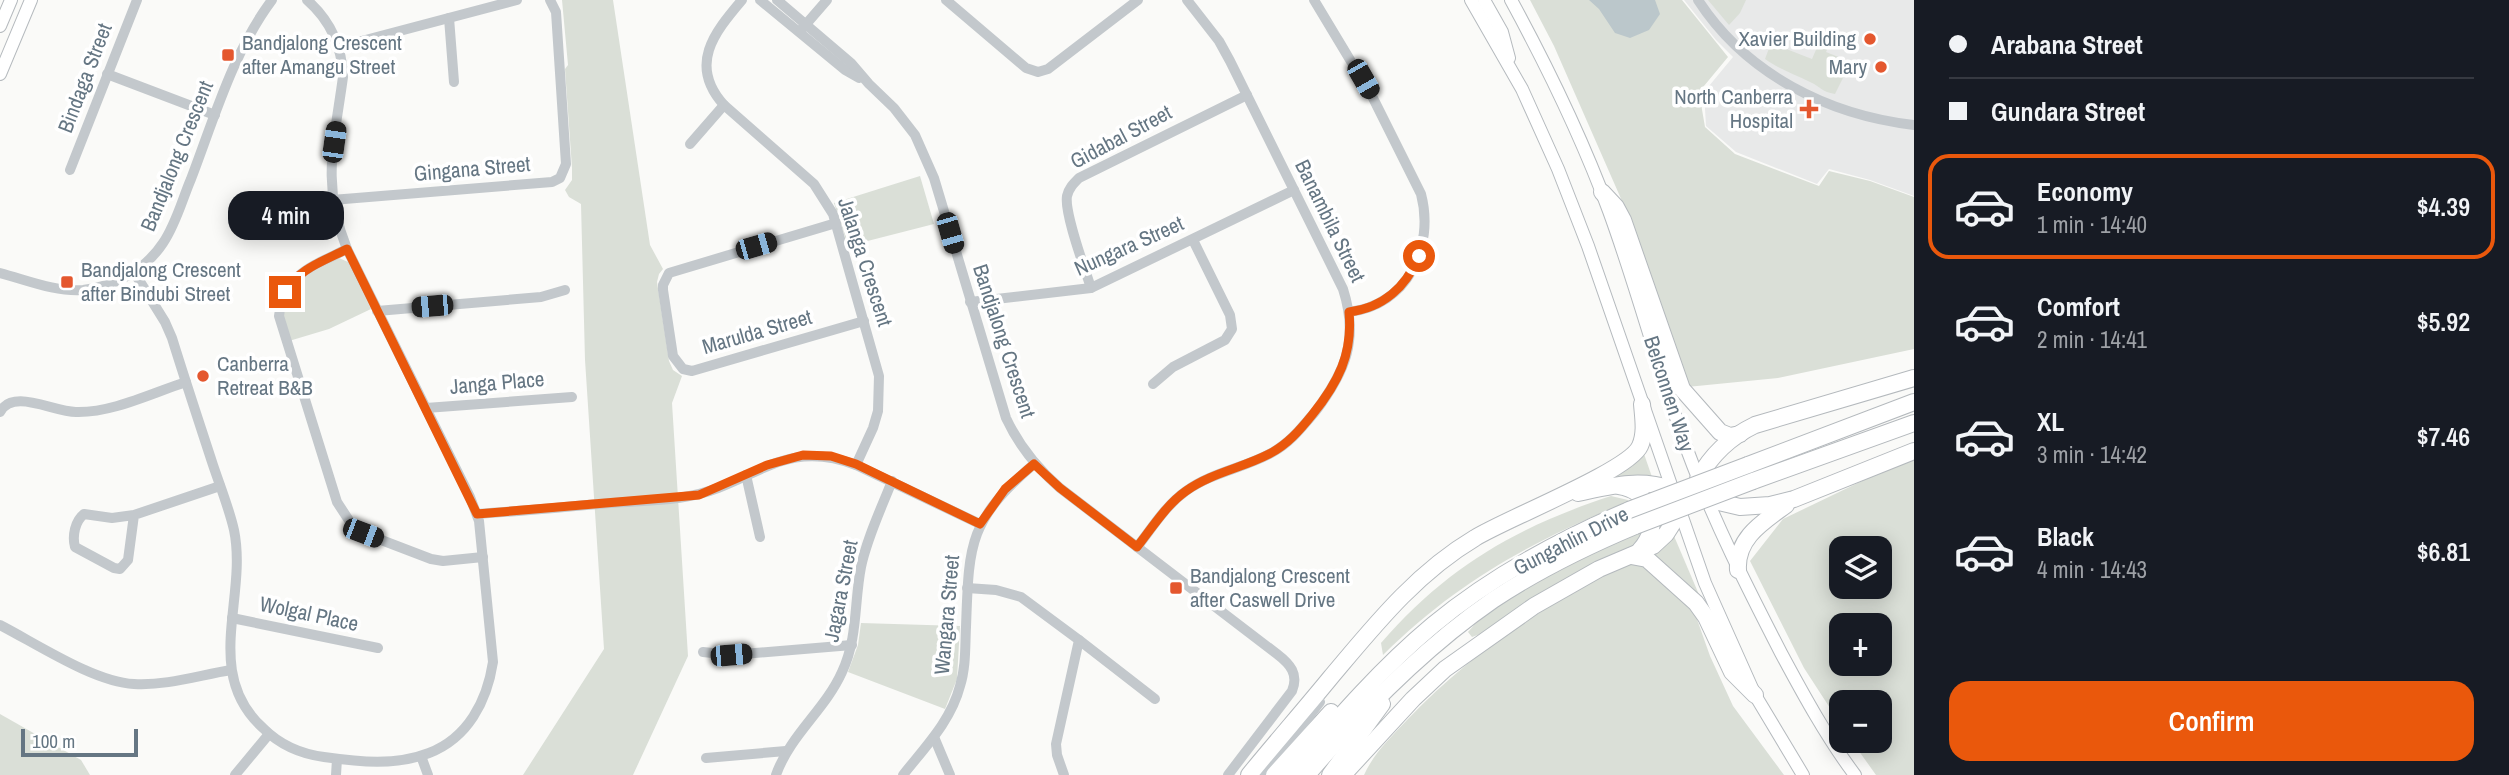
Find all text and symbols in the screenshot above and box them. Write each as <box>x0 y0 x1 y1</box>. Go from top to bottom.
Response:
street label: Bindaga Street <box>50 19 119 137</box>
place label: Xavier Building <box>1738 24 1856 53</box>
text: Arabana Street <box>1991 27 2143 62</box>
place label: Bandjalong Crescent after Amangu Street <box>242 28 402 81</box>
marker: Xavier Building <box>1862 31 1878 47</box>
marker: Bandjalong Crescent after Amangu Street <box>220 47 236 63</box>
place label: Mary <box>1829 52 1867 81</box>
car <box>1344 56 1383 102</box>
marker: Mary <box>1873 59 1889 75</box>
street label: Bandjalong Crescent <box>133 76 220 235</box>
place label: North Canberra Hospital <box>1674 82 1793 135</box>
text: Gundara Street <box>1991 94 2145 129</box>
street label: Gidabal Street <box>1065 98 1177 175</box>
marker: North Canberra Hospital <box>1799 99 1819 119</box>
car <box>321 120 348 164</box>
street label: Gingana Street <box>413 149 532 188</box>
street label: Banambila Street <box>1288 155 1373 287</box>
text: Economy <box>2037 174 2133 209</box>
icon: car <box>1953 175 2016 238</box>
text: $4.39 <box>2417 189 2470 224</box>
callout: 4 min <box>227 190 343 240</box>
street label: Jalanga Crescent <box>831 194 900 330</box>
text: 4 min <box>262 200 310 231</box>
street label: Nungara Street <box>1070 208 1188 283</box>
text: 1 min · 14:40 <box>2037 209 2147 240</box>
car <box>935 210 966 256</box>
car <box>733 230 780 262</box>
route start <box>1403 240 1435 272</box>
place label: Bandjalong Crescent after Bindubi Street <box>81 255 241 308</box>
street label: Bandjalong Crescent <box>966 260 1043 422</box>
marker: Bandjalong Crescent after Bindubi Street <box>59 274 75 290</box>
route end <box>269 276 301 308</box>
text: Comfort <box>2037 289 2120 324</box>
icon: car <box>1953 290 2016 353</box>
car <box>411 294 454 318</box>
street label: Marulda Street <box>699 302 815 361</box>
text: $5.92 <box>2417 304 2470 339</box>
text: 2 min · 14:41 <box>2037 324 2147 355</box>
street label: Belconnen Way <box>1637 332 1702 456</box>
place label: Canberra Retreat B&B <box>217 349 313 402</box>
street label: Janga Place <box>448 364 545 401</box>
marker: Canberra Retreat B&B <box>195 368 211 384</box>
text: XL <box>2037 404 2064 439</box>
icon: car <box>1953 405 2016 468</box>
text: $7.46 <box>2417 419 2470 454</box>
text: 3 min · 14:42 <box>2037 439 2147 470</box>
street label: Gungahlin Drive <box>1508 499 1633 582</box>
car <box>340 516 387 550</box>
text: Black <box>2037 519 2094 554</box>
icon: car <box>1953 520 2016 583</box>
text: $6.81 <box>2417 534 2470 569</box>
map controls <box>1829 536 1892 753</box>
button: layers <box>1829 536 1892 599</box>
street label: Jagara Street <box>816 537 865 644</box>
street label: Wangara Street <box>927 554 966 676</box>
text: 4 min · 14:43 <box>2037 554 2147 585</box>
place label: Bandjalong Crescent after Caswell Drive <box>1190 561 1350 614</box>
marker: Bandjalong Crescent after Caswell Drive <box>1168 580 1184 596</box>
street label: Wolgal Place <box>257 589 361 638</box>
button: + <box>1829 613 1892 676</box>
car <box>710 643 753 667</box>
button: Confirm <box>1949 681 2474 761</box>
button: − <box>1829 690 1892 753</box>
scale bar <box>21 726 138 758</box>
text: 100 m <box>32 728 75 754</box>

